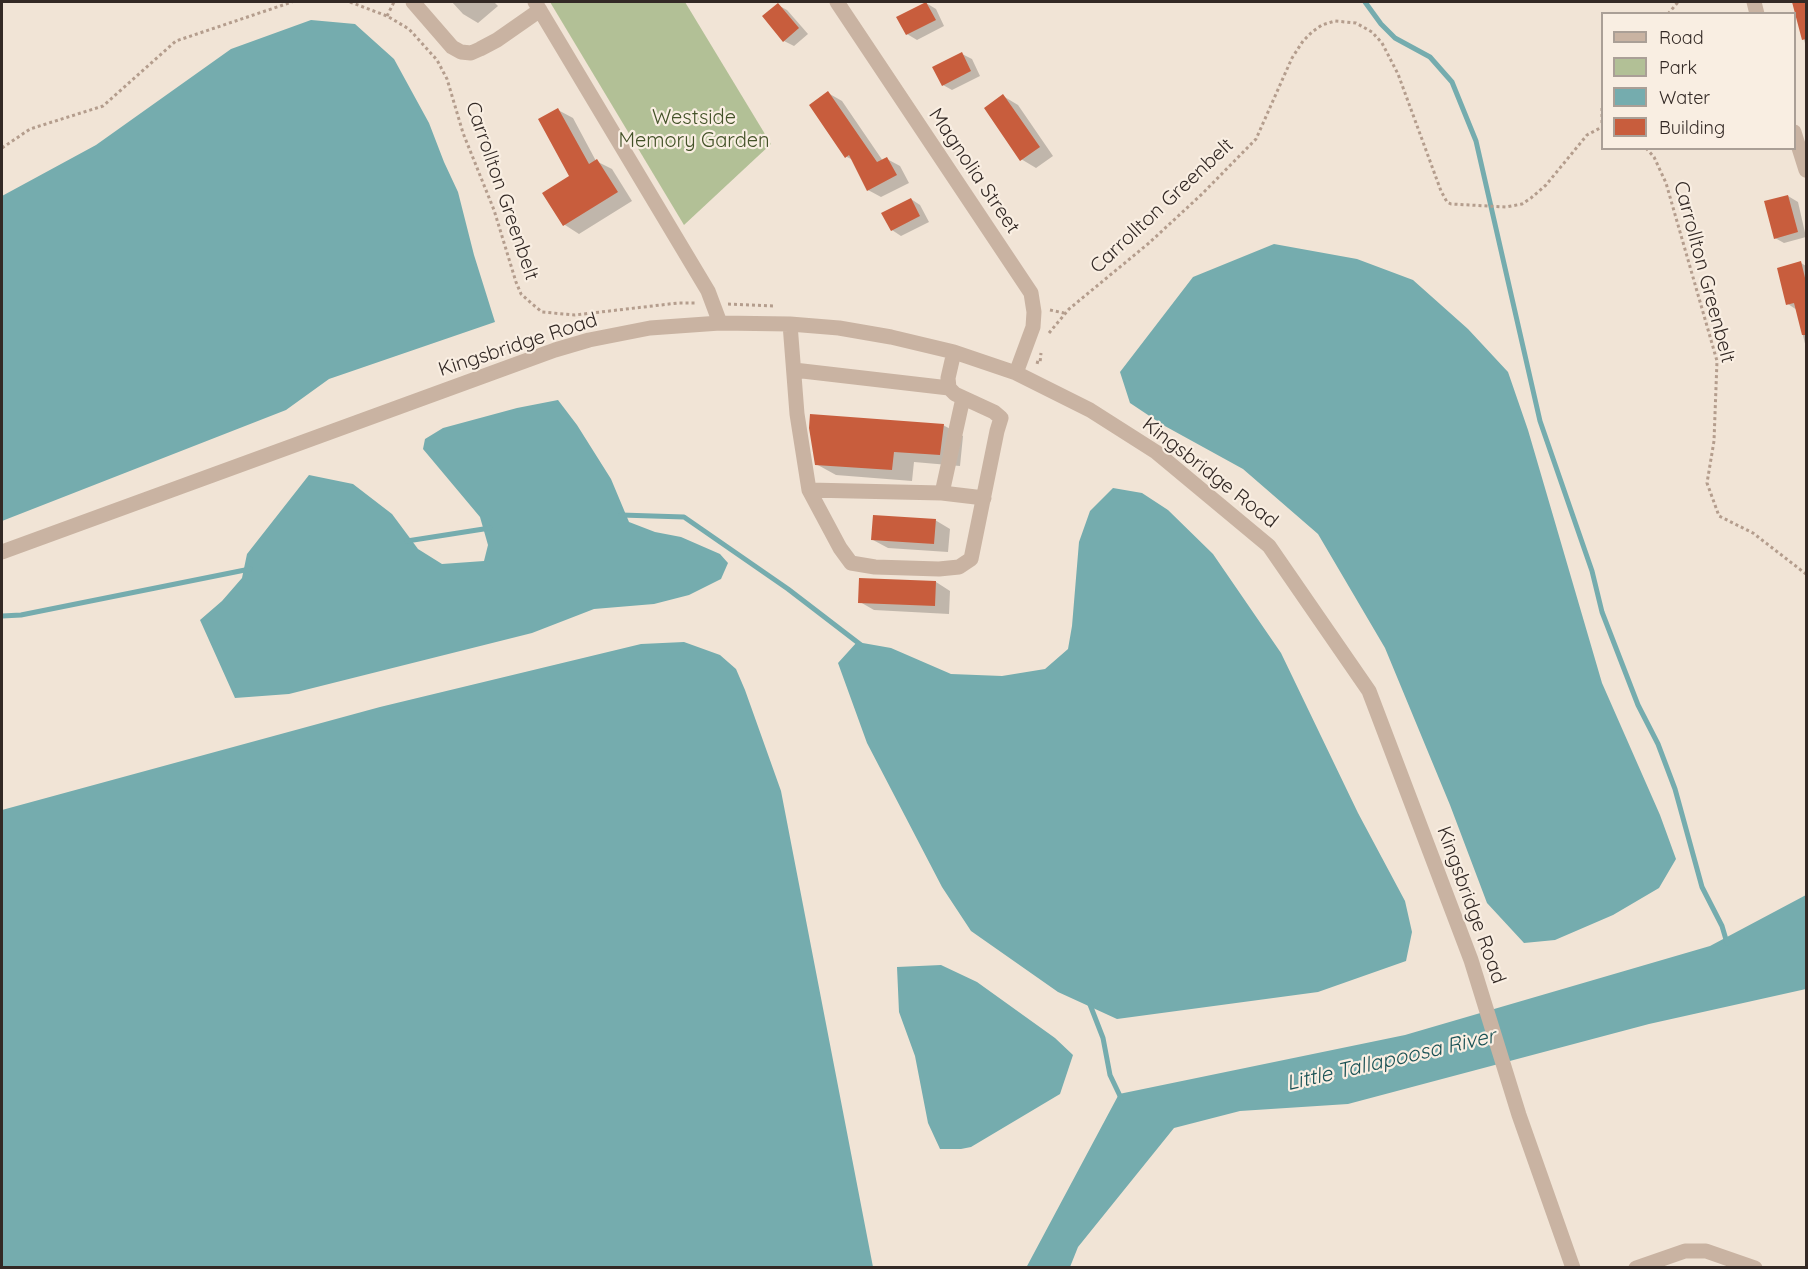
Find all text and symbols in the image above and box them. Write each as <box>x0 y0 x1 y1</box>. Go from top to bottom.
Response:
legend <box>1601 12 1796 150</box>
text: Road <box>1659 26 1704 49</box>
text: Park <box>1659 56 1697 79</box>
text: Water <box>1659 86 1710 109</box>
street label: Carrollton Greenbelt <box>460 99 544 283</box>
street label: Magnolia Street <box>923 104 1025 238</box>
park label: Westside Memory Garden <box>618 106 770 153</box>
text: Building <box>1659 116 1725 139</box>
street label: Carrollton Greenbelt <box>1085 133 1239 279</box>
street label: Carrollton Greenbelt <box>1668 178 1740 366</box>
street label: Kingsbridge Road <box>436 308 600 382</box>
street label: Kingsbridge Road <box>1137 413 1283 533</box>
street label: Kingsbridge Road <box>1431 823 1511 987</box>
water label: Little Tallapoosa River <box>1284 1024 1498 1096</box>

